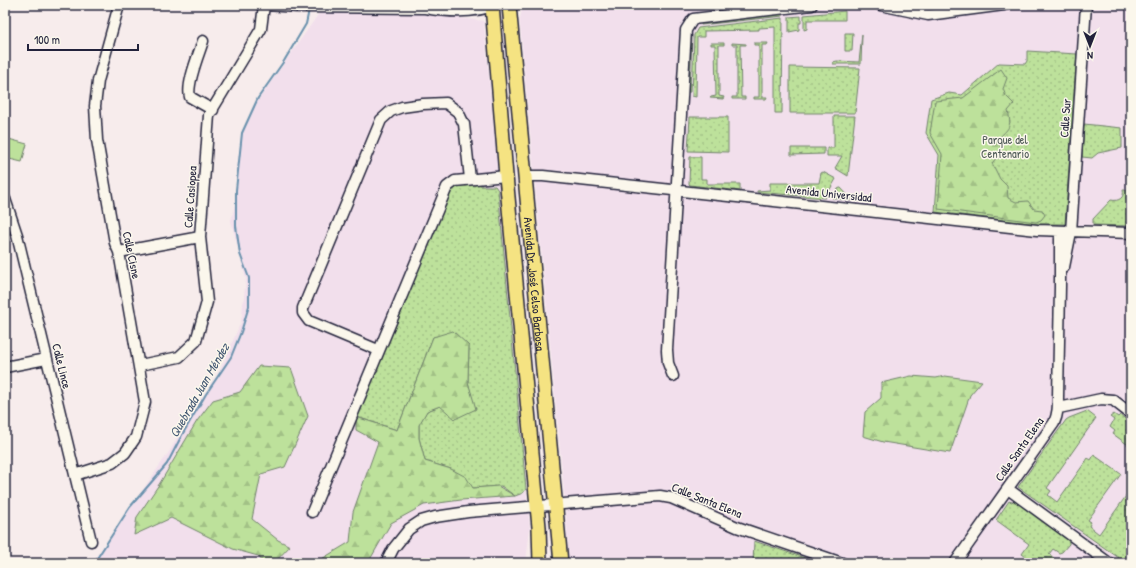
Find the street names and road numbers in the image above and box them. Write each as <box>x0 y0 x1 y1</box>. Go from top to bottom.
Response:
street label: Calle Sur <box>1055 98 1075 138</box>
street label: Calle Casiopea <box>179 165 201 229</box>
street label: Avenida Universidad <box>785 180 873 206</box>
street label: Avenida Dr. José Celso Barbosa <box>520 216 550 352</box>
street label: Calle Cisne <box>119 230 145 280</box>
street label: Calle Lince <box>48 342 76 391</box>
street label: Calle Santa Elena <box>991 413 1048 484</box>
street label: Calle Santa Elena <box>669 478 745 522</box>

